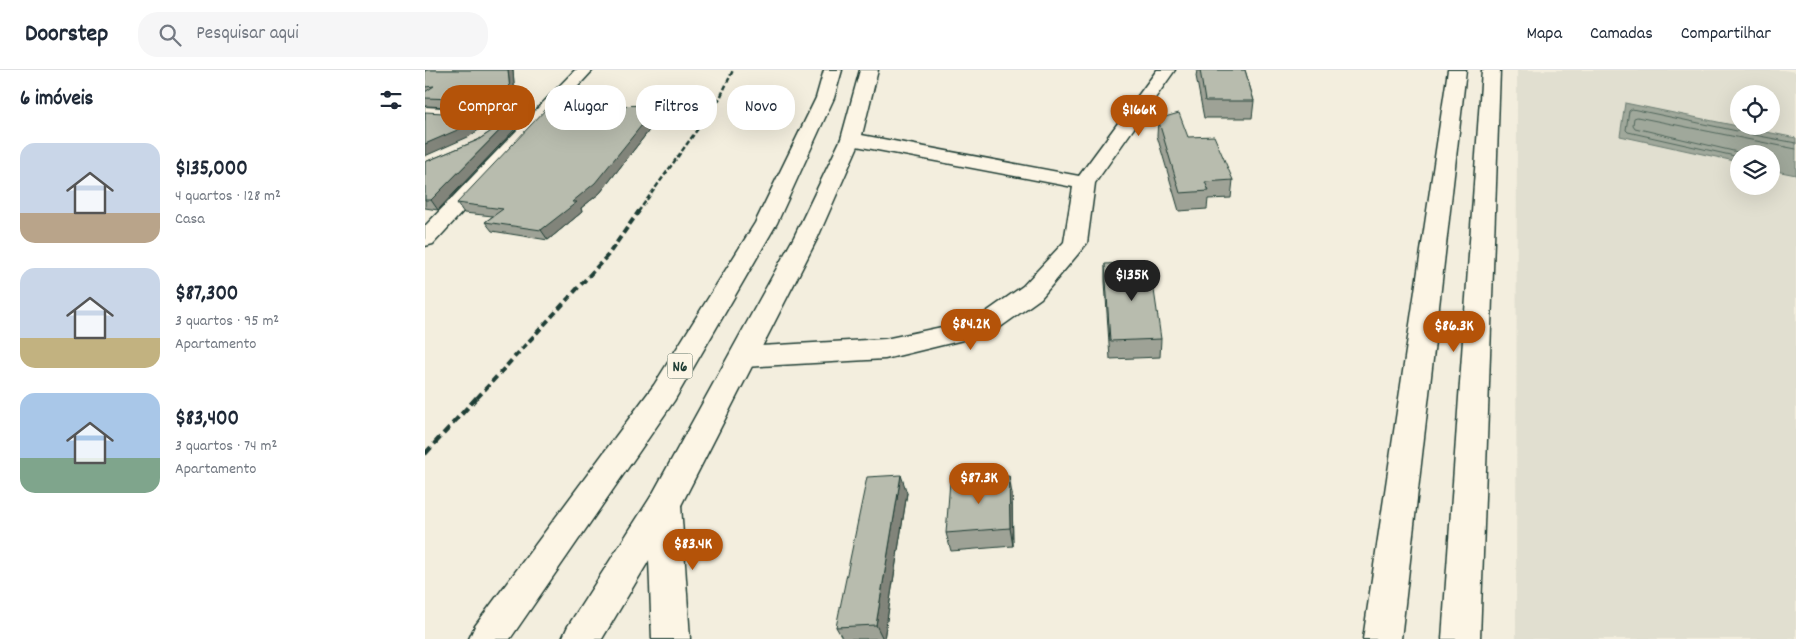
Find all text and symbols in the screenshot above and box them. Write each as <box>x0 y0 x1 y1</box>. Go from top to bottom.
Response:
search box <box>138 12 488 57</box>
text: Doorstep <box>25 18 108 52</box>
icon: search <box>156 21 184 49</box>
text: Pesquisar aqui <box>196 21 299 48</box>
text: Mapa <box>1526 22 1562 47</box>
text: Camadas <box>1590 22 1653 47</box>
text: Compartilhar <box>1681 22 1771 47</box>
text: 6 imóveis <box>20 85 93 115</box>
chip: Comprar <box>440 85 535 130</box>
chip: Alugar <box>545 85 626 130</box>
chip: Filtros <box>636 85 717 130</box>
chip: Novo <box>727 85 795 130</box>
map controls <box>1730 85 1780 195</box>
button: locate <box>1730 85 1780 135</box>
icon: filters <box>377 86 405 114</box>
pin: $166K <box>1104 94 1174 137</box>
text: $166K <box>1122 99 1156 122</box>
button: layers <box>1730 145 1780 195</box>
text: $135,000 <box>175 155 248 185</box>
icon: home <box>60 163 120 223</box>
text: 4 quartos · 128 m² <box>175 185 281 208</box>
text: Casa <box>175 208 205 231</box>
pin: $135K <box>1097 260 1167 302</box>
text: $135K <box>1115 264 1149 287</box>
text: $87,300 <box>175 280 238 310</box>
icon: home <box>60 288 120 348</box>
pin: $84.2K <box>930 308 1012 351</box>
text: 3 quartos · 95 m² <box>175 310 279 333</box>
pin: $86.3K <box>1413 310 1495 353</box>
text: $84.2K <box>952 313 990 336</box>
text: $86.3K <box>1434 315 1474 338</box>
text: Apartamento <box>175 333 256 356</box>
road number: N6 <box>667 354 693 378</box>
text: $83,400 <box>175 405 239 435</box>
icon: home <box>60 413 120 473</box>
text: 3 quartos · 74 m² <box>175 435 277 458</box>
text: Apartamento <box>175 458 256 481</box>
pin: $87.3K <box>938 462 1020 505</box>
text: $87.3K <box>960 467 998 490</box>
pin: $83.4K <box>652 528 734 571</box>
text: $83.4K <box>674 533 712 556</box>

